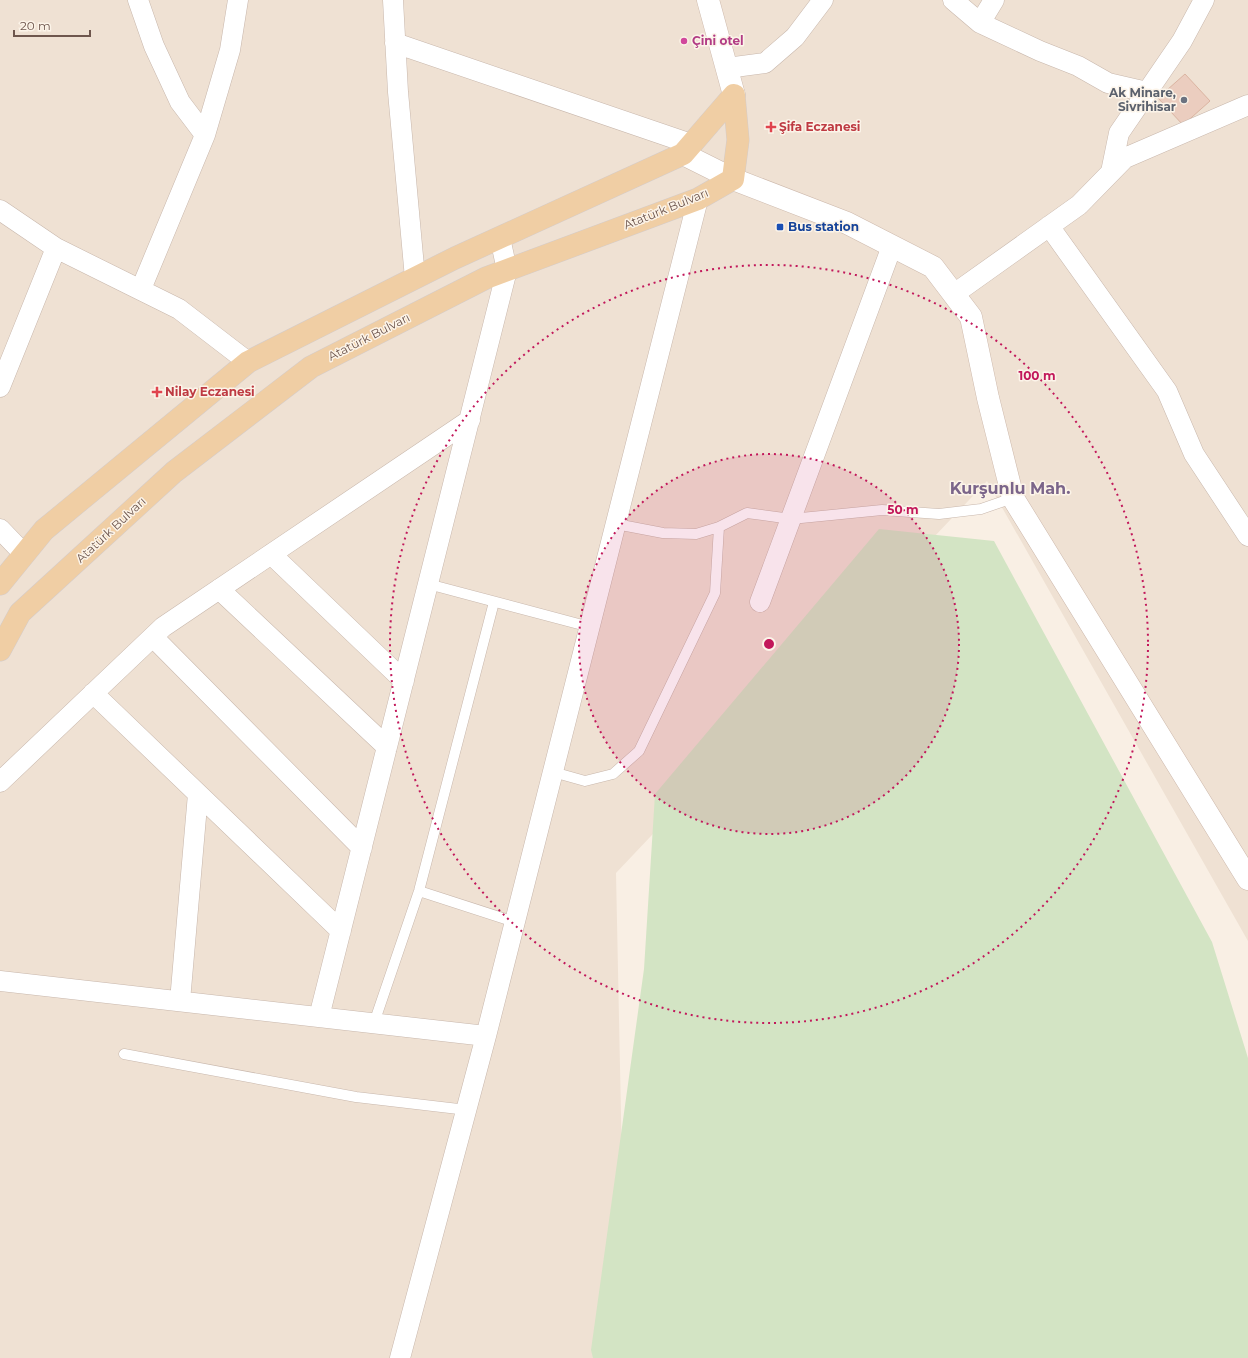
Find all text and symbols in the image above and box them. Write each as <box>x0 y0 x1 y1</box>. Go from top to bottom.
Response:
scale bar <box>14 12 90 38</box>
text: 20 m <box>20 18 51 33</box>
place label: Çini otel <box>692 33 744 48</box>
marker: Çini otel <box>679 36 689 46</box>
place label: Ak Minare, Sivrihisar <box>1108 85 1176 114</box>
marker: Ak Minare, Sivrihisar <box>1179 95 1189 105</box>
place label: Şifa Eczanesi <box>779 119 860 134</box>
marker: Şifa Eczanesi <box>766 122 776 132</box>
street label: Atatürk Bulvarı <box>621 185 710 232</box>
place label: Bus station <box>788 219 859 234</box>
marker: Bus station <box>775 222 785 232</box>
street label: Atatürk Bulvarı <box>325 309 412 364</box>
text: 100 m <box>1019 368 1055 383</box>
place label: Nilay Eczanesi <box>165 384 255 399</box>
marker: Nilay Eczanesi <box>152 387 162 397</box>
district label: Kurşunlu Mah. <box>950 479 1070 499</box>
street label: Atatürk Bulvarı <box>73 494 149 566</box>
text: 50 m <box>887 502 919 517</box>
centre of rings <box>762 637 776 651</box>

